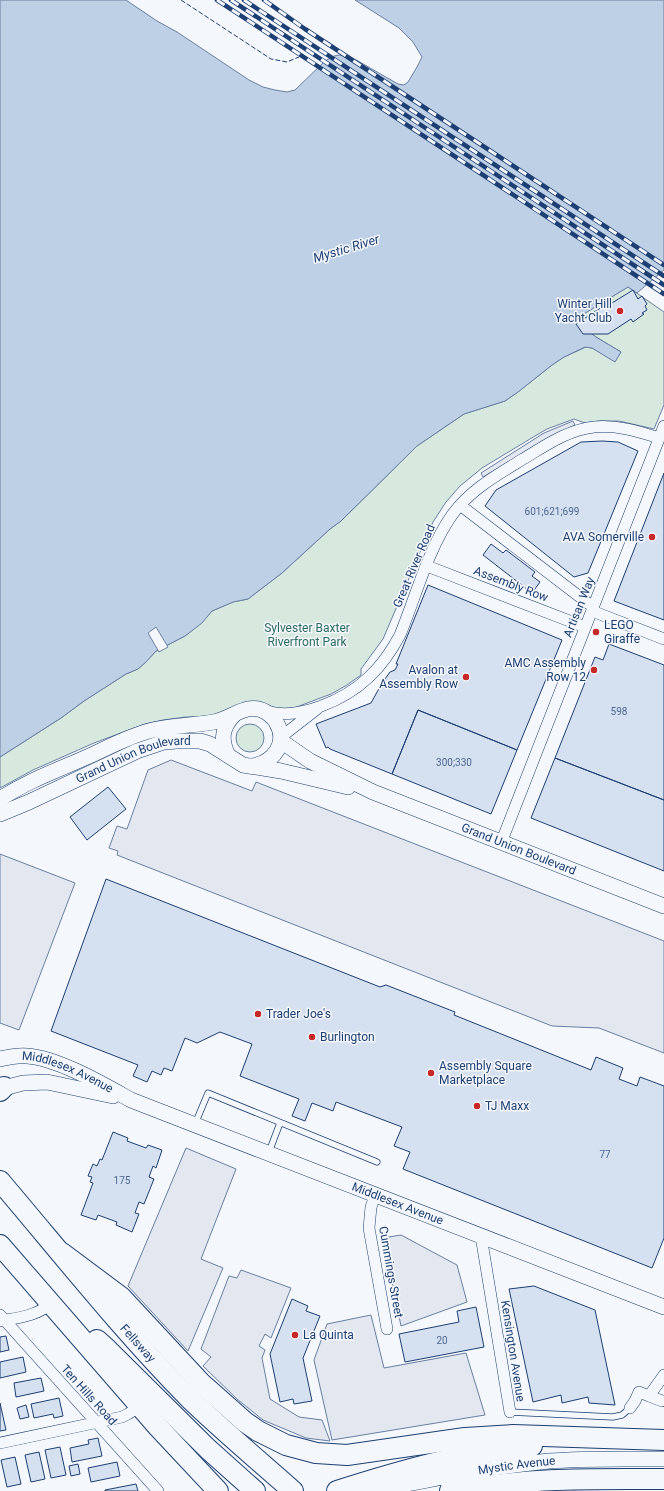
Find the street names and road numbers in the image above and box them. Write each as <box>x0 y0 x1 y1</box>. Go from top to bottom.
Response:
street label: Great River Road <box>390 522 438 610</box>
street label: Assembly Row <box>472 563 550 605</box>
street label: Artisan Way <box>561 574 598 639</box>
street label: Grand Union Boulevard <box>74 734 191 786</box>
street label: Grand Union Boulevard <box>459 820 578 878</box>
street label: Middlesex Avenue <box>22 1049 116 1096</box>
street label: Middlesex Avenue <box>350 1179 445 1228</box>
street label: Cummings Street <box>376 1225 406 1319</box>
street label: Kensington Avenue <box>498 1299 528 1403</box>
street label: Fellsway <box>117 1322 159 1365</box>
street label: Ten Hills Road <box>58 1362 120 1428</box>
street label: Mystic Avenue <box>477 1454 556 1478</box>

